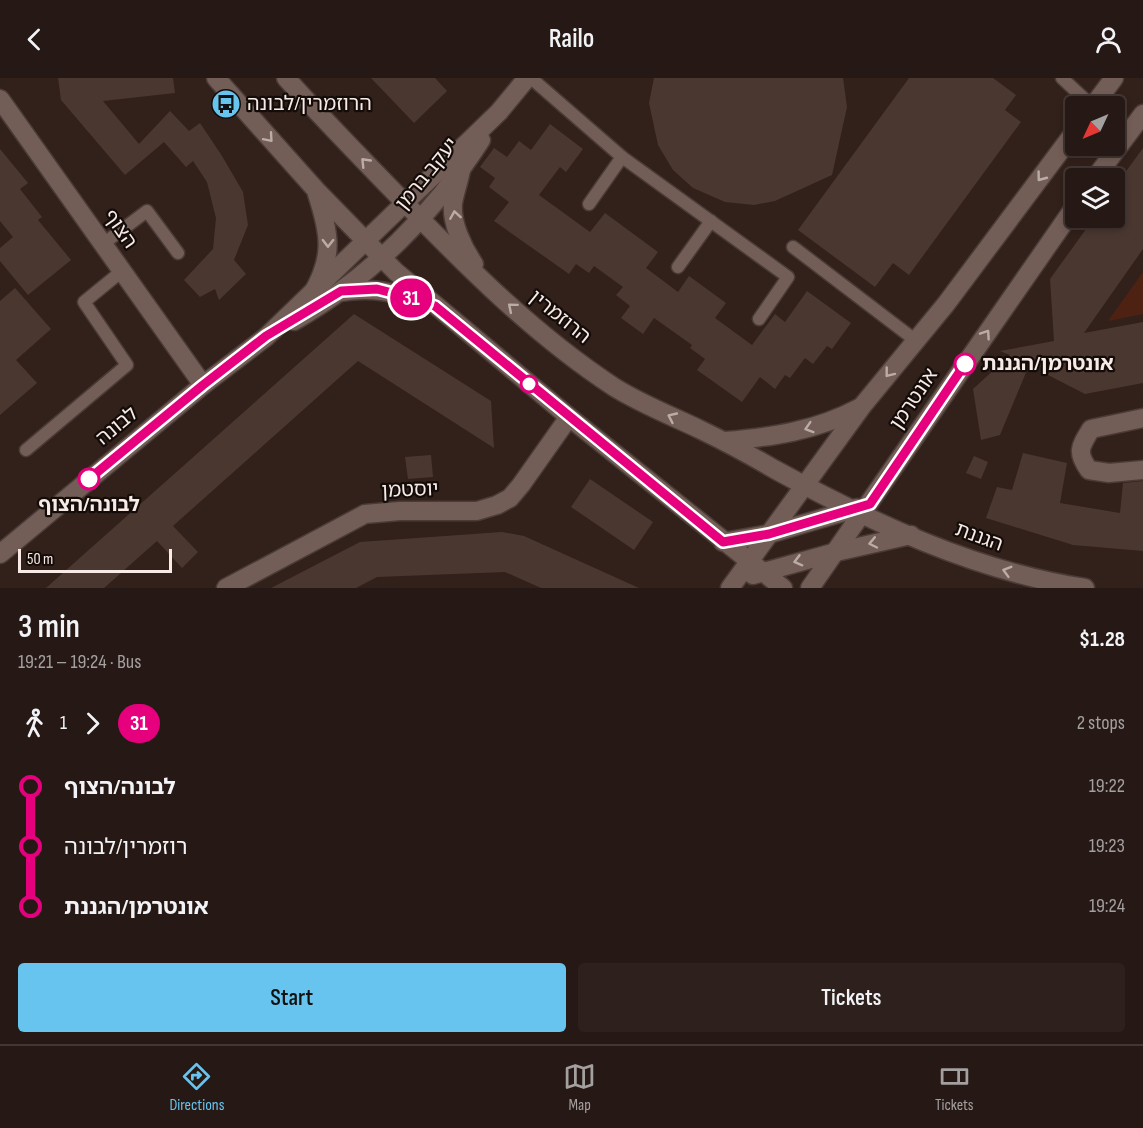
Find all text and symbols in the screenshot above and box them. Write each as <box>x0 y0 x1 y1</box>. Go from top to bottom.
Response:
icon: back <box>18 23 51 56</box>
text: Railo <box>549 23 594 55</box>
icon: person <box>1092 23 1125 56</box>
bus stop icon: הרוזמרין/לבונה <box>210 88 242 120</box>
place label: הרוזמרין/לבונה <box>247 92 372 116</box>
north arrow <box>1065 96 1125 156</box>
map controls <box>1065 96 1125 228</box>
one-way arrow <box>262 131 273 141</box>
street label: יעקב ברמן <box>391 133 463 215</box>
one-way arrow <box>361 158 372 168</box>
button: layers <box>1065 168 1125 228</box>
one-way arrow <box>1037 170 1048 181</box>
street label: הצוף <box>98 205 142 253</box>
one-way arrow <box>449 210 461 220</box>
one-way arrow <box>322 238 334 247</box>
line badge: 31 <box>384 278 438 318</box>
street label: הרוזמרין <box>525 285 595 349</box>
text: 31 <box>402 286 420 311</box>
one-way arrow <box>508 303 519 314</box>
one-way arrow <box>979 330 990 341</box>
place label: אונטרמן/הגננת <box>982 352 1113 376</box>
marker: אונטרמן/הגננת <box>954 353 976 375</box>
street label: אונטרמן <box>885 364 943 434</box>
one-way arrow <box>885 366 896 377</box>
unlabelled marker <box>520 375 538 393</box>
street label: לבונה <box>91 402 143 450</box>
one-way arrow <box>667 412 678 424</box>
one-way arrow <box>804 421 815 433</box>
marker: לבונה/הצוף <box>78 468 100 490</box>
street label: יוסטמן <box>381 477 439 503</box>
place label: לבונה/הצוף <box>38 493 140 517</box>
street label: הגננת <box>952 517 1006 557</box>
one-way arrow <box>869 536 879 549</box>
scale bar <box>18 546 172 574</box>
text: 50 m <box>27 550 53 569</box>
one-way arrow <box>794 554 804 566</box>
one-way arrow <box>1002 566 1013 578</box>
text: 3 min <box>18 607 80 647</box>
text: $1.28 <box>1079 626 1125 653</box>
text: 19:21 – 19:24 · Bus <box>18 650 141 674</box>
icon: walk <box>18 707 51 740</box>
icon: forward <box>76 707 109 740</box>
text: 1 <box>60 711 67 735</box>
text: 31 <box>130 711 148 736</box>
text: 2 stops <box>1077 711 1125 735</box>
text: לבונה/הצוף <box>64 774 176 801</box>
text: 19:22 <box>1089 774 1125 798</box>
text: רוזמרין/לבונה <box>64 834 188 861</box>
text: 19:23 <box>1089 834 1125 858</box>
text: אונטרמן/הגננת <box>64 894 209 921</box>
text: 19:24 <box>1089 894 1125 918</box>
button: Start <box>18 963 566 1032</box>
button: Tickets <box>578 963 1125 1032</box>
tab: Directions <box>169 1060 224 1115</box>
tab: Map <box>563 1060 596 1115</box>
tab: Tickets <box>935 1060 974 1115</box>

